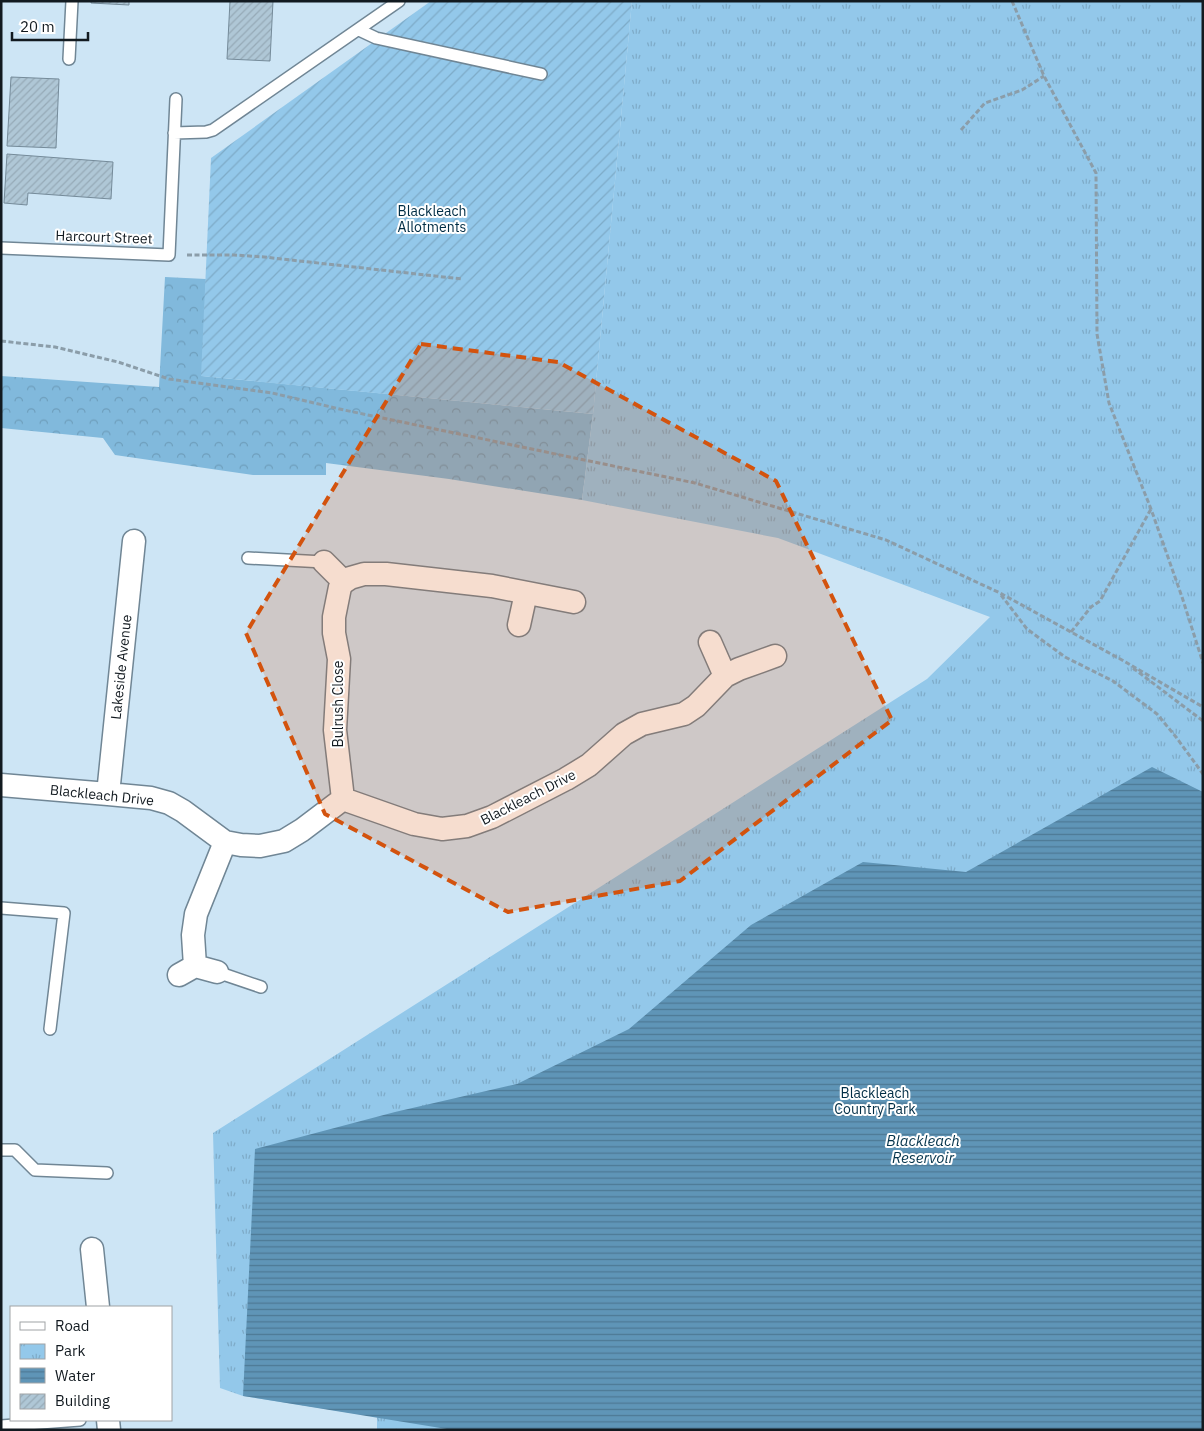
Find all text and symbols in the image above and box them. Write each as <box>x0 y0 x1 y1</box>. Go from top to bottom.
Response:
scale bar <box>12 10 89 42</box>
text: 20 m <box>20 17 55 36</box>
park label: Blackleach Allotments <box>398 202 467 236</box>
street label: Harcourt Street <box>55 226 153 248</box>
street label: Lakeside Avenue <box>107 613 135 720</box>
street label: Bulrush Close <box>329 660 347 747</box>
street label: Blackleach Drive <box>477 765 579 829</box>
street label: Blackleach Drive <box>49 781 155 809</box>
park label: Blackleach Country Park <box>834 1084 916 1118</box>
water label: Blackleach Reservoir <box>886 1131 960 1167</box>
legend <box>10 1306 172 1421</box>
text: Road <box>55 1316 90 1335</box>
text: Park <box>55 1341 85 1360</box>
text: Water <box>55 1366 96 1385</box>
text: Building <box>55 1391 110 1410</box>

